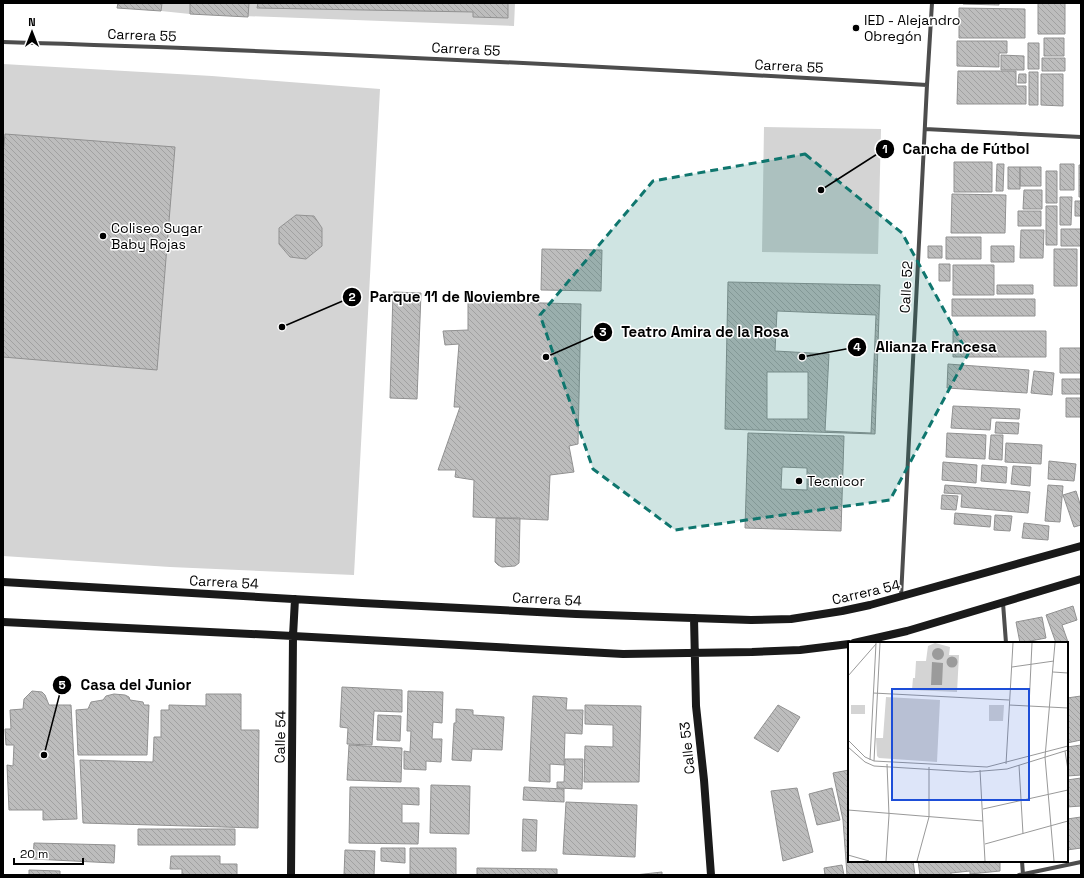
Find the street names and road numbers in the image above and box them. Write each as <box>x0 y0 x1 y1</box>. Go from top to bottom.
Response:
street label: Carrera 55 <box>107 25 177 45</box>
street label: Carrera 55 <box>431 38 501 60</box>
street label: Carrera 55 <box>754 55 824 77</box>
street label: Calle 52 <box>896 260 916 314</box>
street label: Carrera 54 <box>189 571 259 593</box>
street label: Carrera 54 <box>830 575 902 609</box>
street label: Carrera 54 <box>512 588 582 610</box>
street label: Calle 54 <box>271 710 289 764</box>
street label: Calle 53 <box>675 721 699 775</box>

